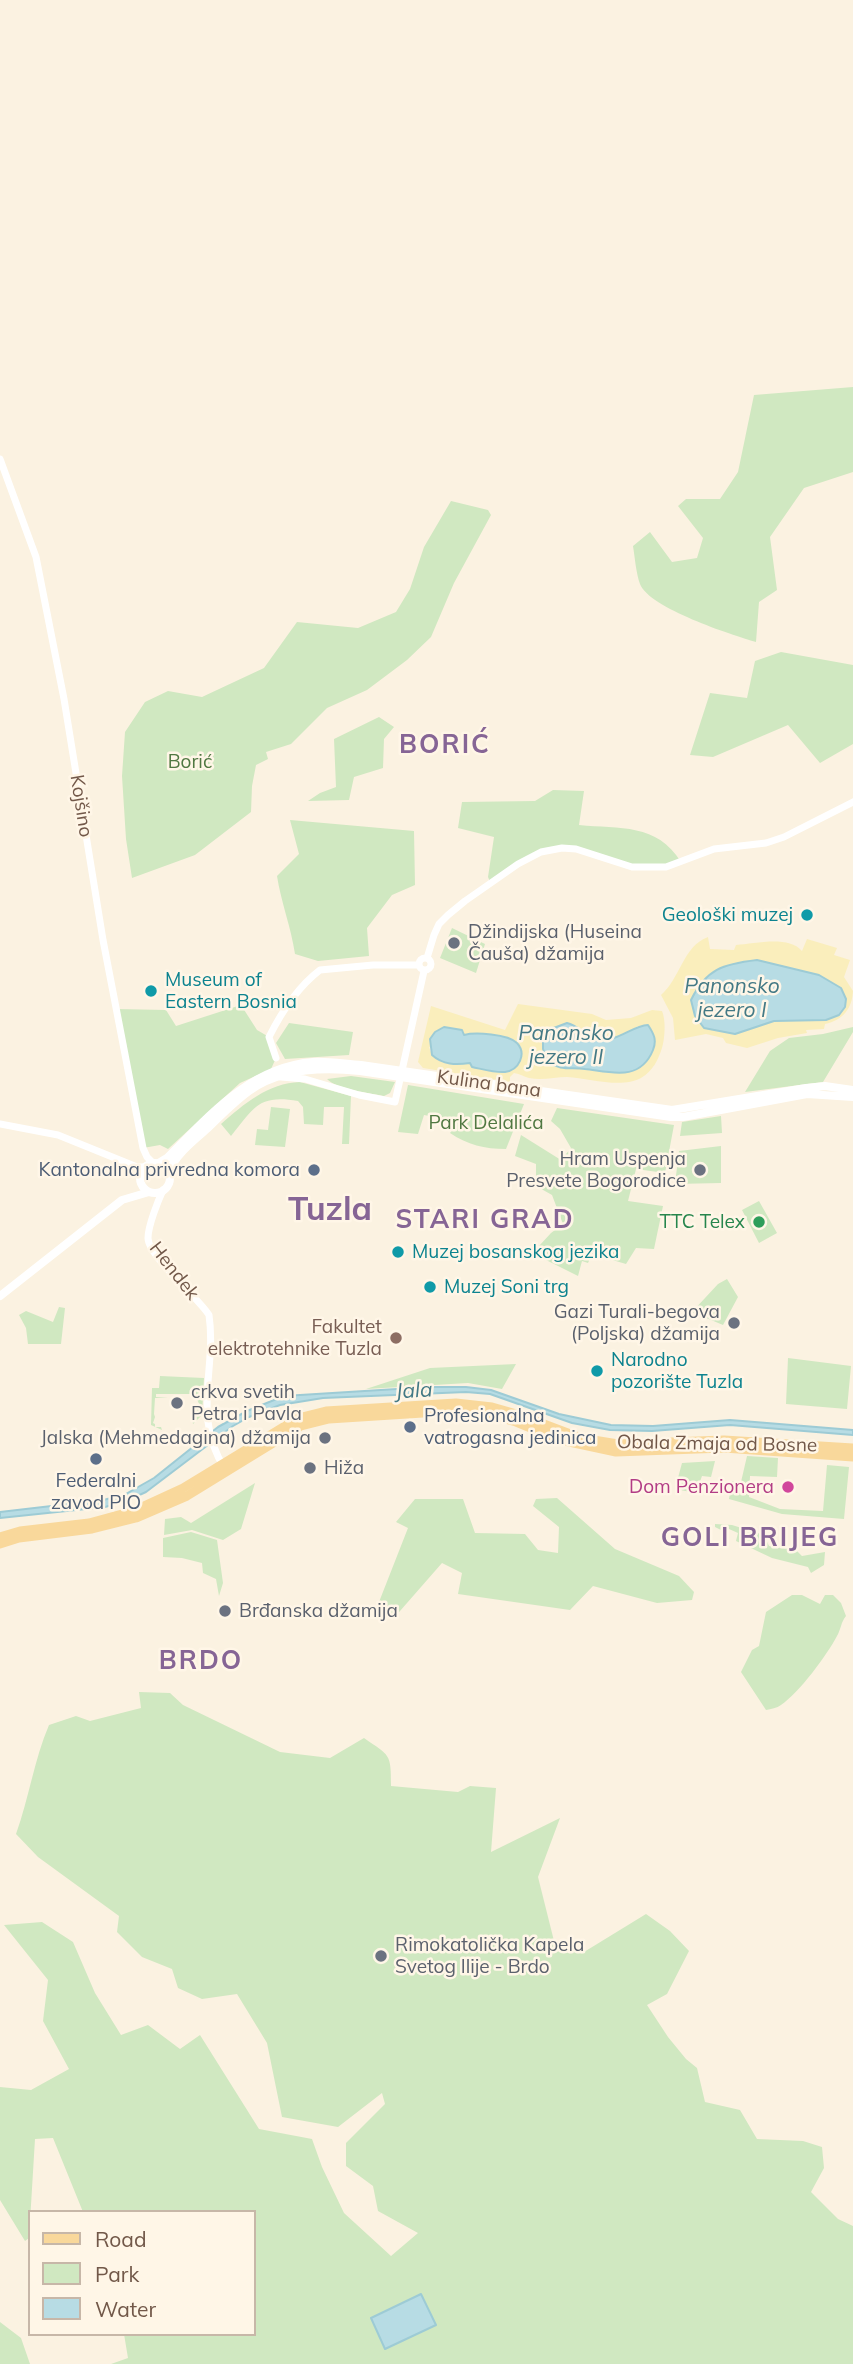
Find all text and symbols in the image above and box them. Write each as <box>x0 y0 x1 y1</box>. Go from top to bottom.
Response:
district label: BORIĆ <box>400 729 490 761</box>
park label: Borić <box>168 751 212 773</box>
street label: Kojšino <box>65 773 97 839</box>
place label: Geološki muzej <box>662 904 793 926</box>
marker: Geološki muzej <box>799 907 815 923</box>
place label: Džindijska (Huseina Čauša) džamija <box>468 921 642 965</box>
marker: Džindijska (Huseina Čauša) džamija <box>446 935 462 951</box>
place label: Museum of Eastern Bosnia <box>165 969 297 1013</box>
water label: Panonsko jezero I <box>684 974 780 1024</box>
marker: Museum of Eastern Bosnia <box>143 983 159 999</box>
water label: Panonsko jezero II <box>518 1021 614 1071</box>
street label: Kulina bana <box>436 1065 542 1103</box>
park label: Park Delalića <box>428 1112 544 1134</box>
place label: Hram Uspenja Presvete Bogorodice <box>506 1148 686 1192</box>
place label: Kantonalna privredna komora <box>38 1159 300 1181</box>
marker: Kantonalna privredna komora <box>306 1162 322 1178</box>
marker: Hram Uspenja Presvete Bogorodice <box>692 1162 708 1178</box>
district label: Tuzla <box>288 1190 372 1230</box>
district label: STARI GRAD <box>397 1204 573 1236</box>
place label: TTC Telex <box>659 1211 745 1233</box>
marker: TTC Telex <box>751 1214 767 1230</box>
street label: Hendek <box>144 1237 204 1305</box>
place label: Muzej bosanskog jezika <box>412 1241 619 1263</box>
marker: Muzej bosanskog jezika <box>390 1244 406 1260</box>
place label: Muzej Soni trg <box>444 1276 569 1298</box>
marker: Muzej Soni trg <box>422 1279 438 1295</box>
place label: Gazi Turali-begova (Poljska) džamija <box>554 1301 720 1345</box>
marker: Gazi Turali-begova (Poljska) džamija <box>726 1315 742 1331</box>
place label: Fakultet elektrotehnike Tuzla <box>208 1316 382 1360</box>
marker: Fakultet elektrotehnike Tuzla <box>388 1330 404 1346</box>
place label: Narodno pozorište Tuzla <box>611 1349 743 1393</box>
marker: Narodno pozorište Tuzla <box>589 1363 605 1379</box>
water label: Jala <box>395 1377 433 1405</box>
place label: crkva svetih Petra i Pavla <box>191 1381 302 1425</box>
marker: crkva svetih Petra i Pavla <box>169 1395 185 1411</box>
place label: Profesionalna vatrogasna jedinica <box>424 1405 597 1449</box>
marker: Profesionalna vatrogasna jedinica <box>402 1419 418 1435</box>
place label: Jalska (Mehmedagina) džamija <box>41 1427 311 1449</box>
marker: Jalska (Mehmedagina) džamija <box>317 1430 333 1446</box>
street label: Obala Zmaja od Bosne <box>617 1431 817 1457</box>
marker: Federalni zavod PIO <box>88 1451 104 1467</box>
place label: Hiža <box>324 1457 364 1479</box>
marker: Hiža <box>302 1460 318 1476</box>
place label: Federalni zavod PIO <box>51 1470 141 1514</box>
place label: Dom Penzionera <box>629 1476 774 1498</box>
marker: Dom Penzionera <box>780 1479 796 1495</box>
district label: GOLI BRIJEG <box>662 1522 838 1554</box>
place label: Brđanska džamija <box>239 1600 398 1622</box>
marker: Brđanska džamija <box>217 1603 233 1619</box>
district label: BRDO <box>159 1645 243 1677</box>
place label: Rimokatolička Kapela Svetog Ilije - Brdo <box>395 1934 584 1978</box>
marker: Rimokatolička Kapela Svetog Ilije - Brdo <box>373 1948 389 1964</box>
legend <box>28 2210 256 2336</box>
text: Road <box>95 2226 146 2252</box>
text: Park <box>95 2261 139 2287</box>
text: Water <box>95 2296 156 2322</box>

